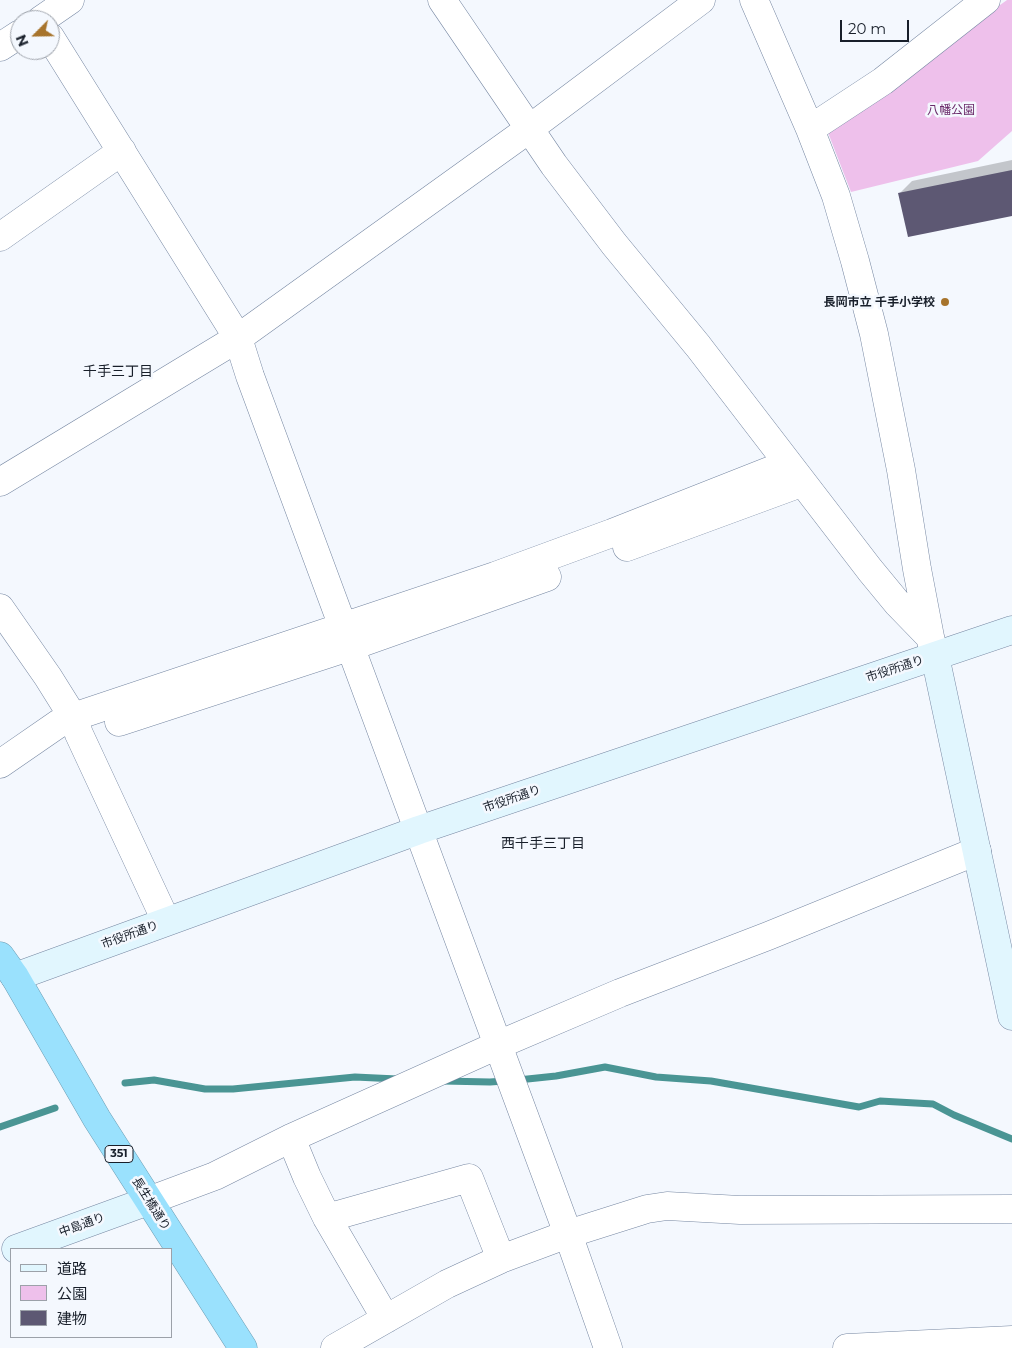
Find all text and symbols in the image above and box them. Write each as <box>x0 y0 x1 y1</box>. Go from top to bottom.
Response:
north arrow <box>10 10 60 60</box>
scale bar <box>842 10 911 42</box>
text: 20 m <box>848 19 886 38</box>
text: N <box>12 32 33 49</box>
park label: 八幡公園 <box>927 103 975 117</box>
place label: 長岡市立 千手小学校 <box>824 295 935 309</box>
marker: 長岡市立 千手小学校 <box>939 296 951 308</box>
district label: 千手三丁目 <box>83 364 153 380</box>
street label: 市役所通り <box>864 653 926 685</box>
street label: 市役所通り <box>481 782 543 816</box>
district label: 西千手三丁目 <box>501 836 585 852</box>
street label: 市役所通り <box>99 918 161 952</box>
road number: 351 <box>105 1146 133 1162</box>
street label: 長生橋通り <box>129 1175 173 1233</box>
street label: 中島通り <box>57 1210 107 1240</box>
legend <box>10 1248 172 1338</box>
text: 道路 <box>57 1259 87 1278</box>
text: 公園 <box>57 1284 87 1303</box>
text: 建物 <box>57 1309 87 1328</box>

